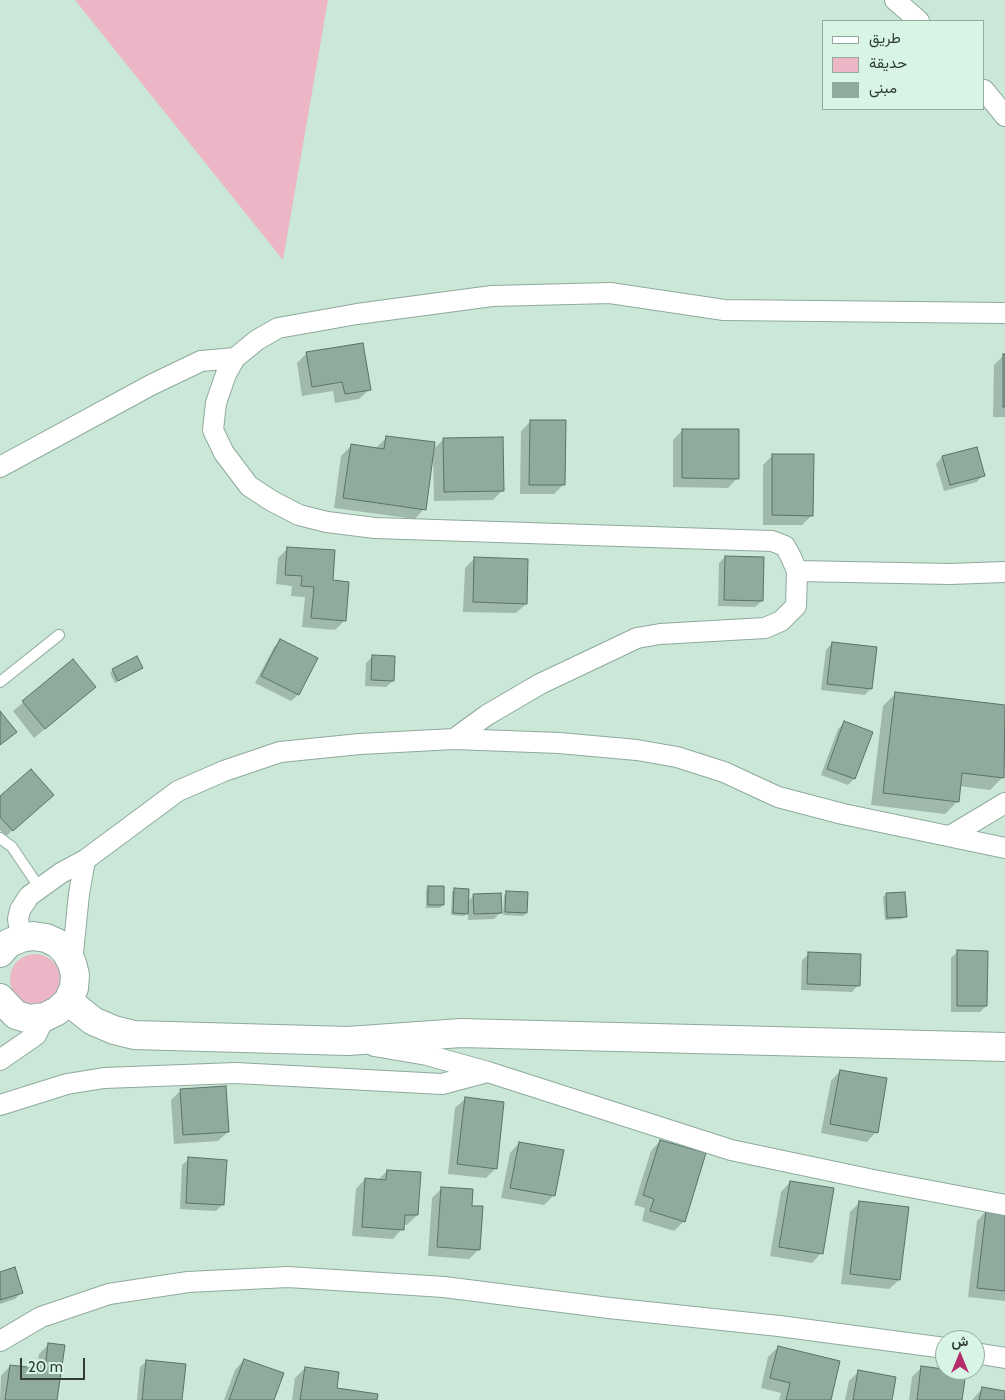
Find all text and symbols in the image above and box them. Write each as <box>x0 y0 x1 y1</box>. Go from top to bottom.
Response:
legend <box>822 20 985 110</box>
text: طريق <box>869 29 901 47</box>
text: حديقة <box>869 54 907 72</box>
text: مبنى <box>869 79 897 97</box>
north arrow <box>935 1330 985 1380</box>
text: ش <box>952 1332 968 1350</box>
scale bar <box>22 1348 88 1380</box>
text: 20 m <box>28 1358 63 1376</box>

